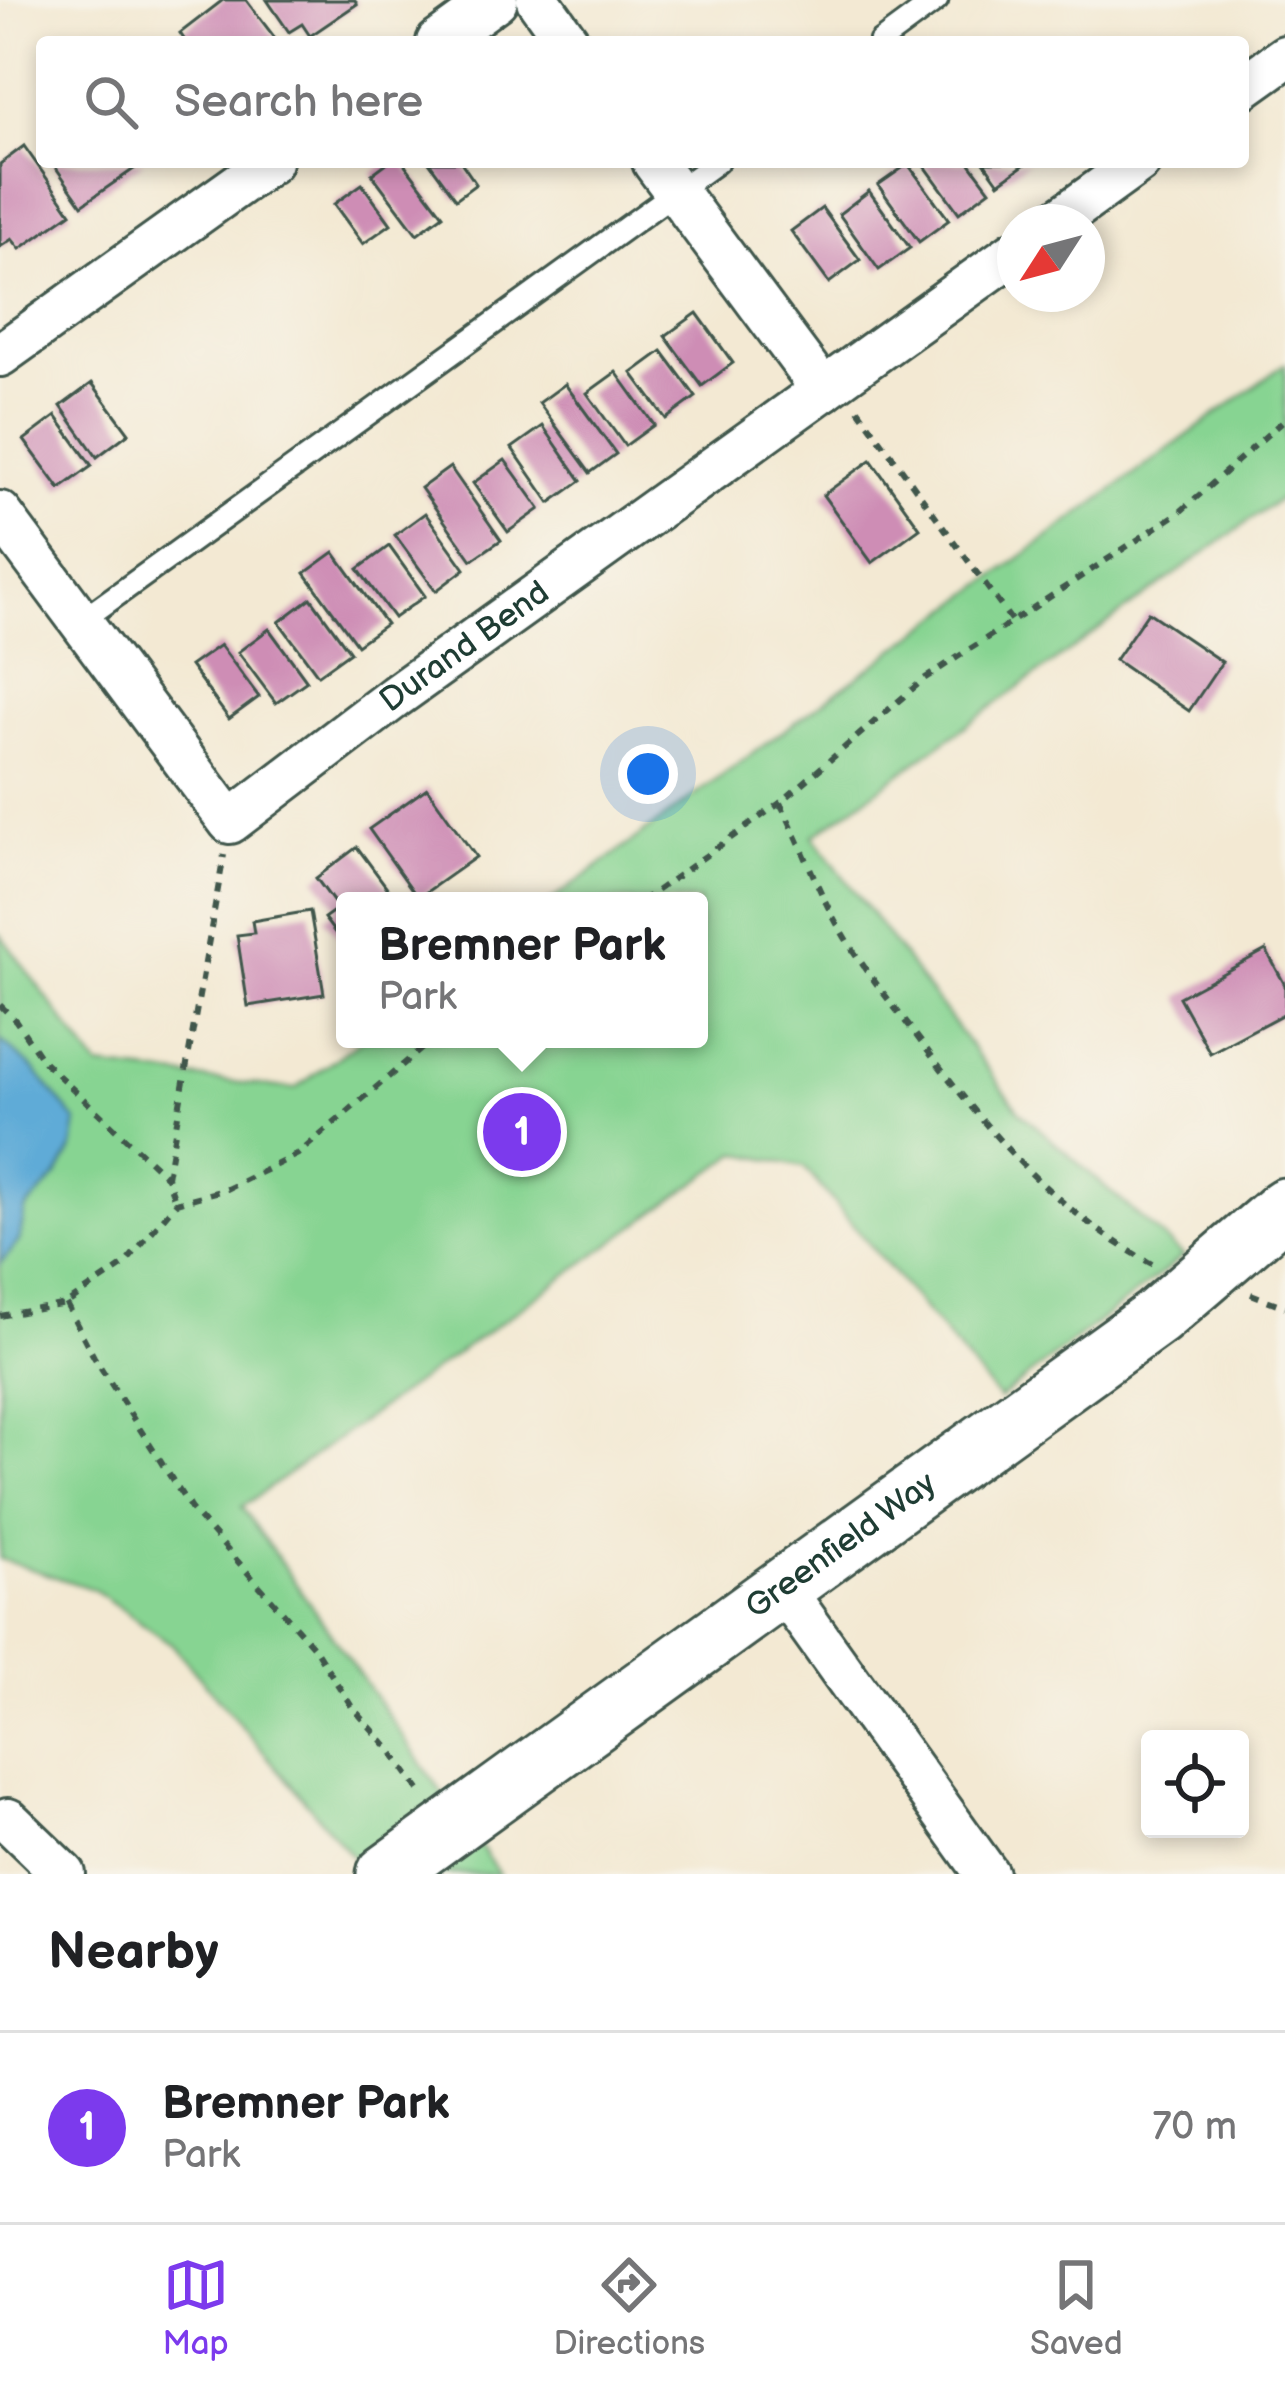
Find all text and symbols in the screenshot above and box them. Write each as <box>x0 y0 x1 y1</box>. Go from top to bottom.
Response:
search box <box>36 36 1249 168</box>
icon: search <box>78 69 144 135</box>
text: Search here <box>174 75 423 130</box>
north arrow <box>997 204 1105 312</box>
street label: Durand Bend <box>372 573 557 721</box>
your location <box>618 744 678 804</box>
popup <box>336 892 708 1048</box>
text: Bremner Park <box>378 919 666 974</box>
text: Park <box>378 974 457 1021</box>
pin: 1 <box>483 1087 561 1177</box>
street label: Greenfield Way <box>738 1463 944 1628</box>
map controls <box>1141 1730 1249 1838</box>
button: locate <box>1141 1730 1249 1838</box>
text: Nearby <box>48 1922 219 1983</box>
text: Bremner Park <box>162 2077 449 2132</box>
text: 1 <box>79 2104 95 2151</box>
text: 70 m <box>1152 2104 1237 2151</box>
text: Park <box>162 2132 240 2179</box>
tab: Map <box>162 2252 229 2364</box>
tab: Directions <box>553 2252 705 2364</box>
tab: Saved <box>1030 2252 1123 2364</box>

